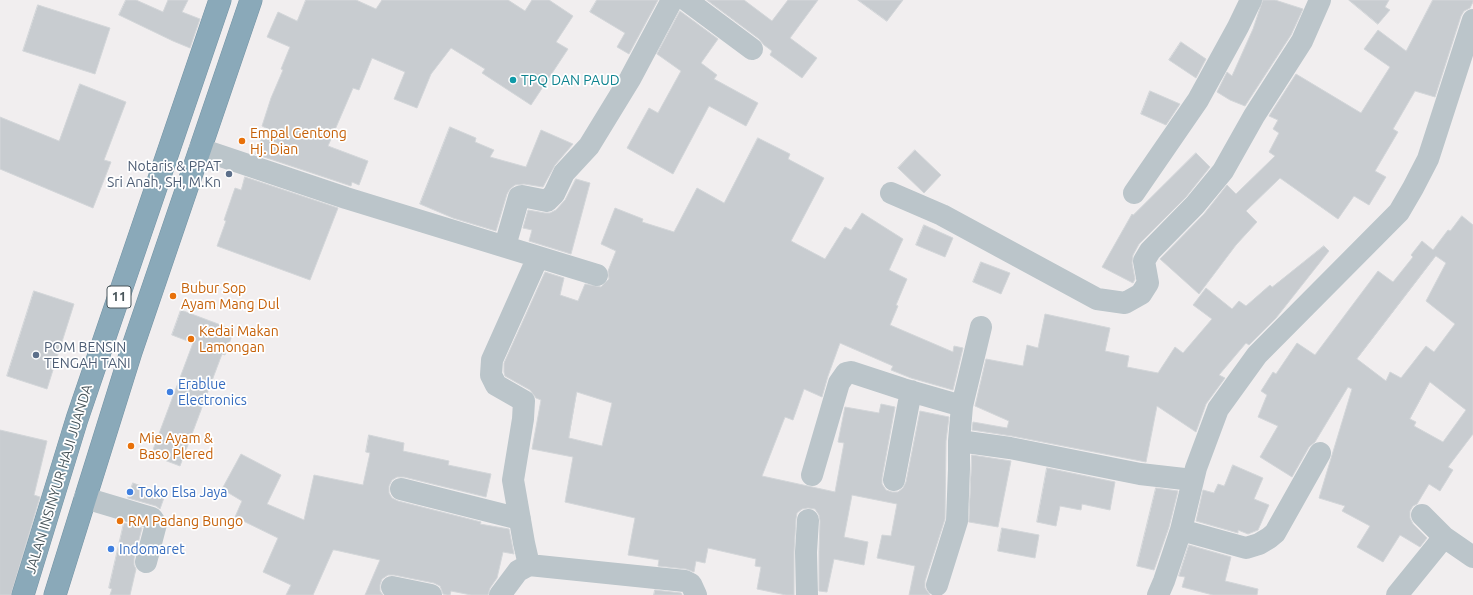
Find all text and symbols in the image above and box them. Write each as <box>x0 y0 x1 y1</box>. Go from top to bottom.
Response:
place label: TPQ DAN PAUD <box>521 72 620 88</box>
marker: TPQ DAN PAUD <box>508 75 518 85</box>
place label: Empal Gentong Hj. Dian <box>250 125 347 158</box>
marker: Empal Gentong Hj. Dian <box>237 136 247 146</box>
place label: Notaris & PPAT Sri Anah, SH, M.Kn <box>107 158 221 190</box>
marker: Notaris & PPAT Sri Anah, SH, M.Kn <box>224 169 234 179</box>
place label: Bubur Sop Ayam Mang Dul <box>181 280 279 312</box>
road number: 11 <box>107 286 131 308</box>
marker: Bubur Sop Ayam Mang Dul <box>168 291 178 301</box>
place label: Kedai Makan Lamongan <box>199 323 279 356</box>
marker: Kedai Makan Lamongan <box>186 334 196 344</box>
place label: POM BENSIN TENGAH TANI <box>44 339 131 372</box>
marker: POM BENSIN TENGAH TANI <box>31 350 41 360</box>
place label: Erablue Electronics <box>178 376 247 408</box>
street label: JALAN INSINYUR HAJI JUANDA <box>22 382 96 576</box>
marker: Erablue Electronics <box>165 387 175 397</box>
place label: Mie Ayam & Baso Plered <box>139 430 214 462</box>
marker: Mie Ayam & Baso Plered <box>126 441 136 451</box>
place label: Toko Elsa Jaya <box>138 484 227 500</box>
marker: Toko Elsa Jaya <box>125 487 135 497</box>
place label: RM Padang Bungo <box>128 513 243 529</box>
marker: RM Padang Bungo <box>115 516 125 526</box>
place label: Indomaret <box>119 541 185 557</box>
marker: Indomaret <box>106 544 116 554</box>

